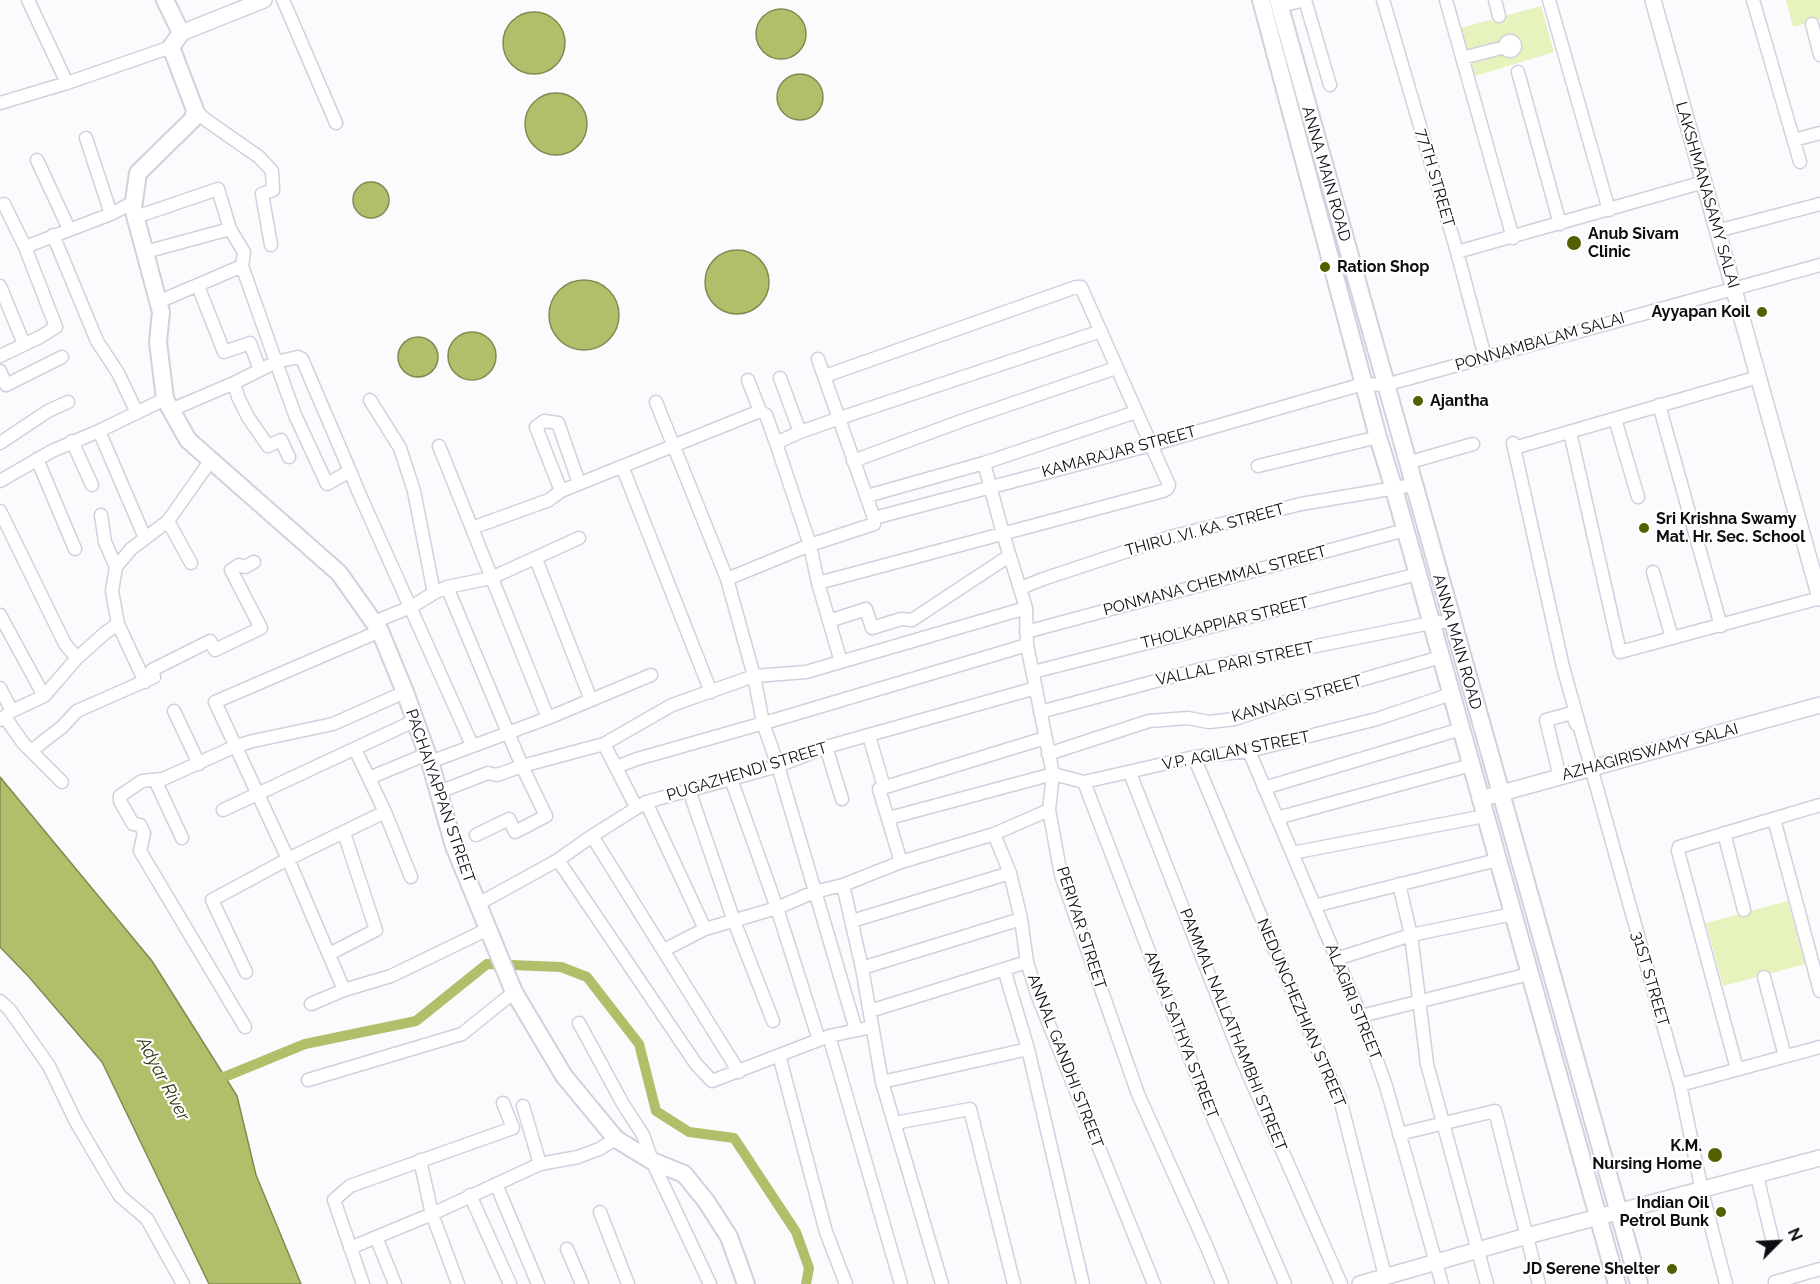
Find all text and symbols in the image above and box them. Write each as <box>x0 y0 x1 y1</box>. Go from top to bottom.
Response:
street label: LAKSHMANASAMY SALAI <box>1671 100 1743 290</box>
street label: ANNA MAIN ROAD <box>1297 104 1355 244</box>
street label: 77TH STREET <box>1412 126 1458 230</box>
place label: Anub Sivam Clinic <box>1588 224 1679 262</box>
marker: Anub Sivam Clinic <box>1565 234 1583 252</box>
place label: Ration Shop <box>1337 257 1429 277</box>
marker: Ration Shop <box>1318 260 1332 274</box>
place label: Ayyapan Koil <box>1651 302 1750 322</box>
marker: Ayyapan Koil <box>1755 305 1769 319</box>
street label: PONNAMBALAM SALAI <box>1453 309 1627 375</box>
place label: Ajantha <box>1430 391 1489 411</box>
marker: Ajantha <box>1411 394 1425 408</box>
street label: KAMARAJAR STREET <box>1040 422 1198 482</box>
street label: THIRU. VI. KA. STREET <box>1123 499 1287 561</box>
place label: Sri Krishna Swamy Mat. Hr. Sec. School <box>1656 509 1805 547</box>
marker: Sri Krishna Swamy Mat. Hr. Sec. School <box>1637 521 1651 535</box>
street label: PONMANA CHEMMAL STREET <box>1101 542 1329 620</box>
street label: ANNA MAIN ROAD <box>1428 572 1486 712</box>
street label: THOLKAPPIAR STREET <box>1139 593 1311 653</box>
street label: VALLAL PARI STREET <box>1154 638 1316 690</box>
street label: KANNAGI STREET <box>1230 671 1364 727</box>
street label: PACHAIYAPPAN STREET <box>401 707 479 885</box>
street label: AZHAGIRISWAMY SALAI <box>1560 719 1740 785</box>
street label: V.P. AGILAN STREET <box>1161 727 1311 775</box>
street label: PUGAZHENDI STREET <box>664 738 830 806</box>
street label: PERIYAR STREET <box>1052 864 1110 992</box>
street label: PAMMAL NALLATHAMBHI STREET <box>1175 906 1291 1154</box>
street label: NEDUNCHEZHIAN STREET <box>1253 916 1349 1110</box>
street label: 31ST STREET <box>1627 929 1673 1029</box>
street label: ALAGIRI STREET <box>1321 941 1385 1063</box>
street label: ANNAI SATHYA STREET <box>1140 948 1222 1122</box>
street label: ANNAL GANDHI STREET <box>1023 971 1107 1151</box>
water label: Adyar River <box>132 1033 194 1125</box>
place label: K.M. Nursing Home <box>1592 1136 1702 1174</box>
marker: K.M. Nursing Home <box>1706 1146 1724 1164</box>
place label: Indian Oil Petrol Bunk <box>1620 1193 1709 1231</box>
marker: Indian Oil Petrol Bunk <box>1714 1205 1728 1219</box>
north arrow <box>1748 1212 1808 1272</box>
text: N <box>1784 1225 1806 1244</box>
place label: JD Serene Shelter <box>1523 1259 1660 1279</box>
marker: JD Serene Shelter <box>1665 1262 1679 1276</box>

